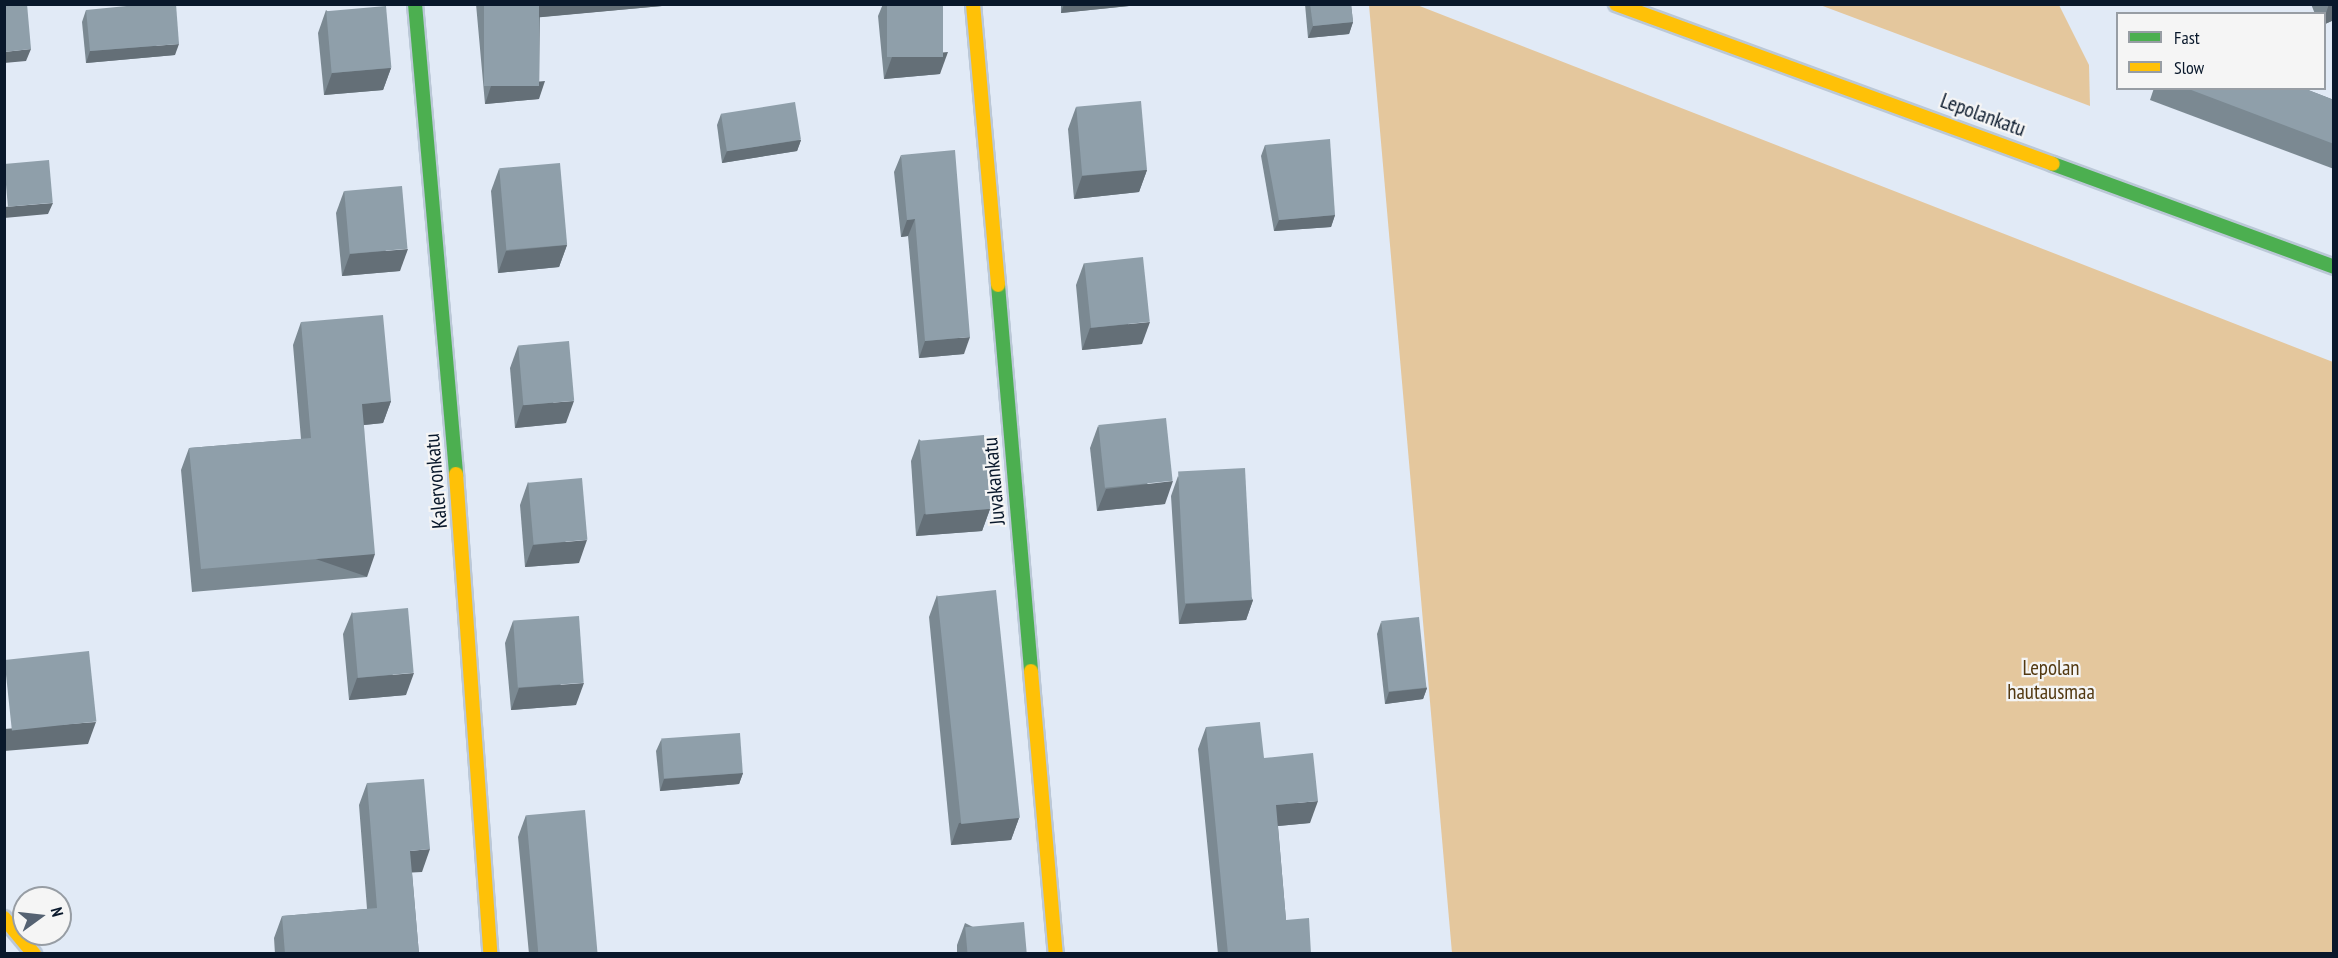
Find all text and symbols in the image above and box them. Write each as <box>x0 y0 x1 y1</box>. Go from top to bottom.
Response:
legend <box>2116 12 2326 90</box>
text: Fast <box>2174 26 2200 49</box>
text: Slow <box>2174 56 2204 79</box>
street label: Lepolankatu <box>1937 88 2029 142</box>
street label: Kalervonkatu <box>419 432 453 530</box>
street label: Juvakankatu <box>978 436 1010 526</box>
park label: Lepolan hautausmaa <box>2007 655 2095 705</box>
north arrow <box>12 886 72 946</box>
text: N <box>47 905 68 919</box>

